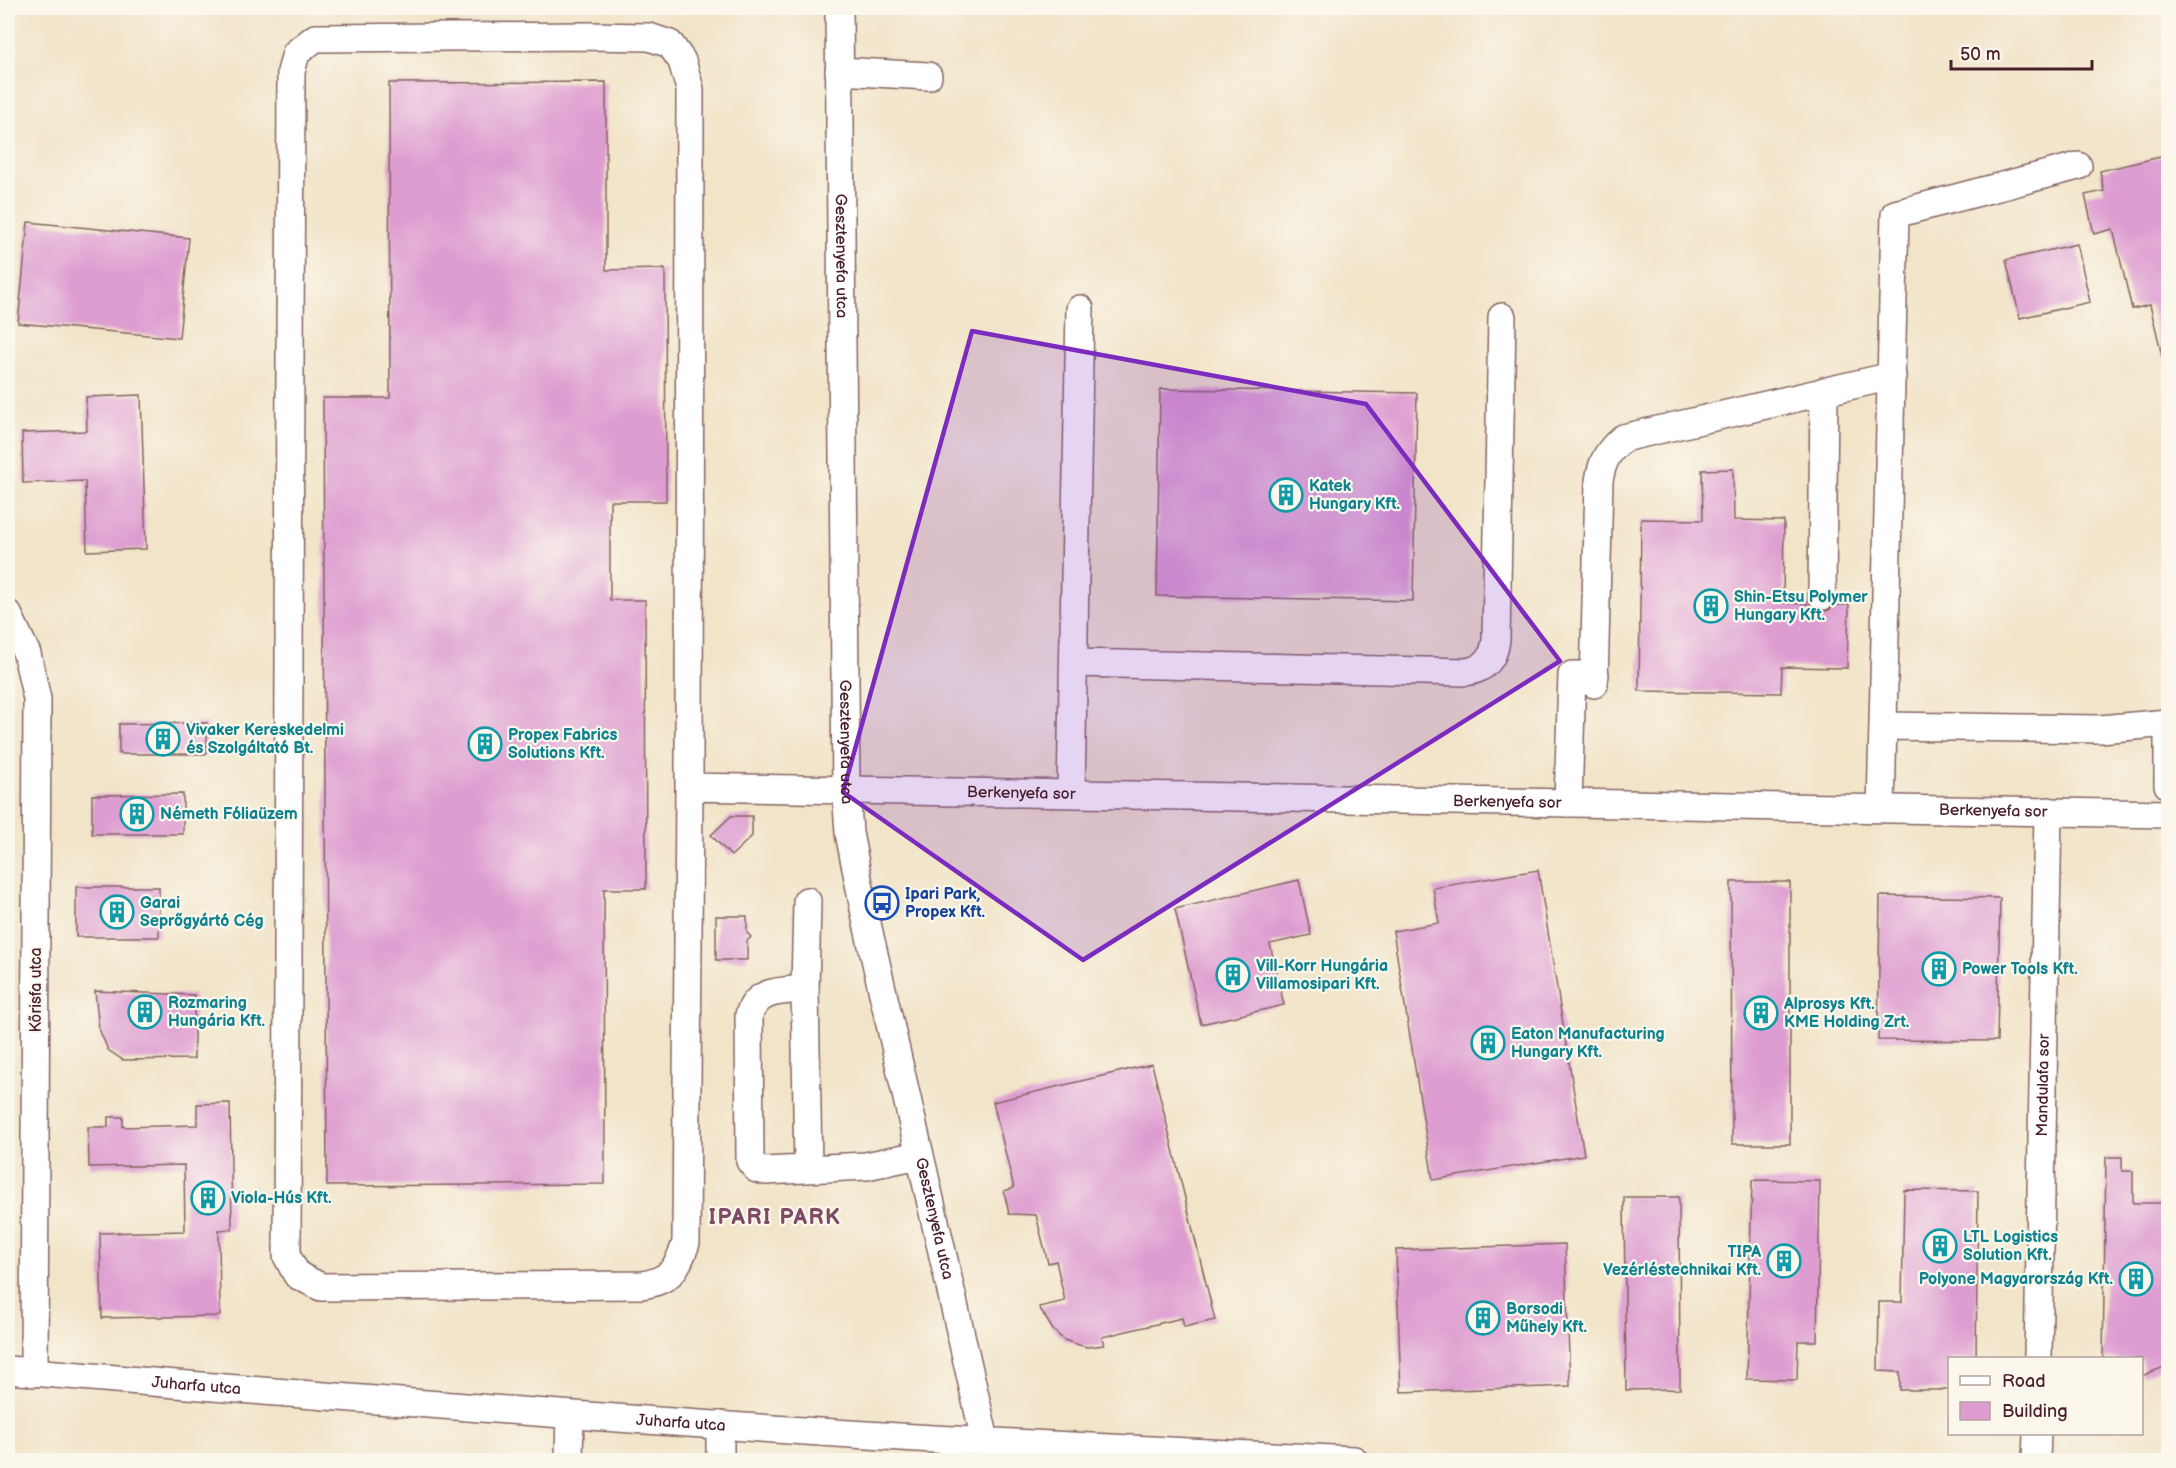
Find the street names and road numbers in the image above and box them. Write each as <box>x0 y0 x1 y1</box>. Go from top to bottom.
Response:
street label: Gesztenyefa utca <box>831 194 851 318</box>
street label: Gesztenyefa utca <box>836 680 856 805</box>
street label: Berkenyefa sor <box>967 783 1076 804</box>
street label: Berkenyefa sor <box>1453 791 1562 812</box>
street label: Berkenyefa sor <box>1939 800 2048 821</box>
street label: Kőrisfa utca <box>27 947 46 1033</box>
street label: Mandulafa sor <box>2033 1033 2053 1137</box>
street label: Gesztenyefa utca <box>911 1156 958 1281</box>
street label: Juharfa utca <box>151 1373 242 1399</box>
street label: Juharfa utca <box>636 1410 726 1435</box>

